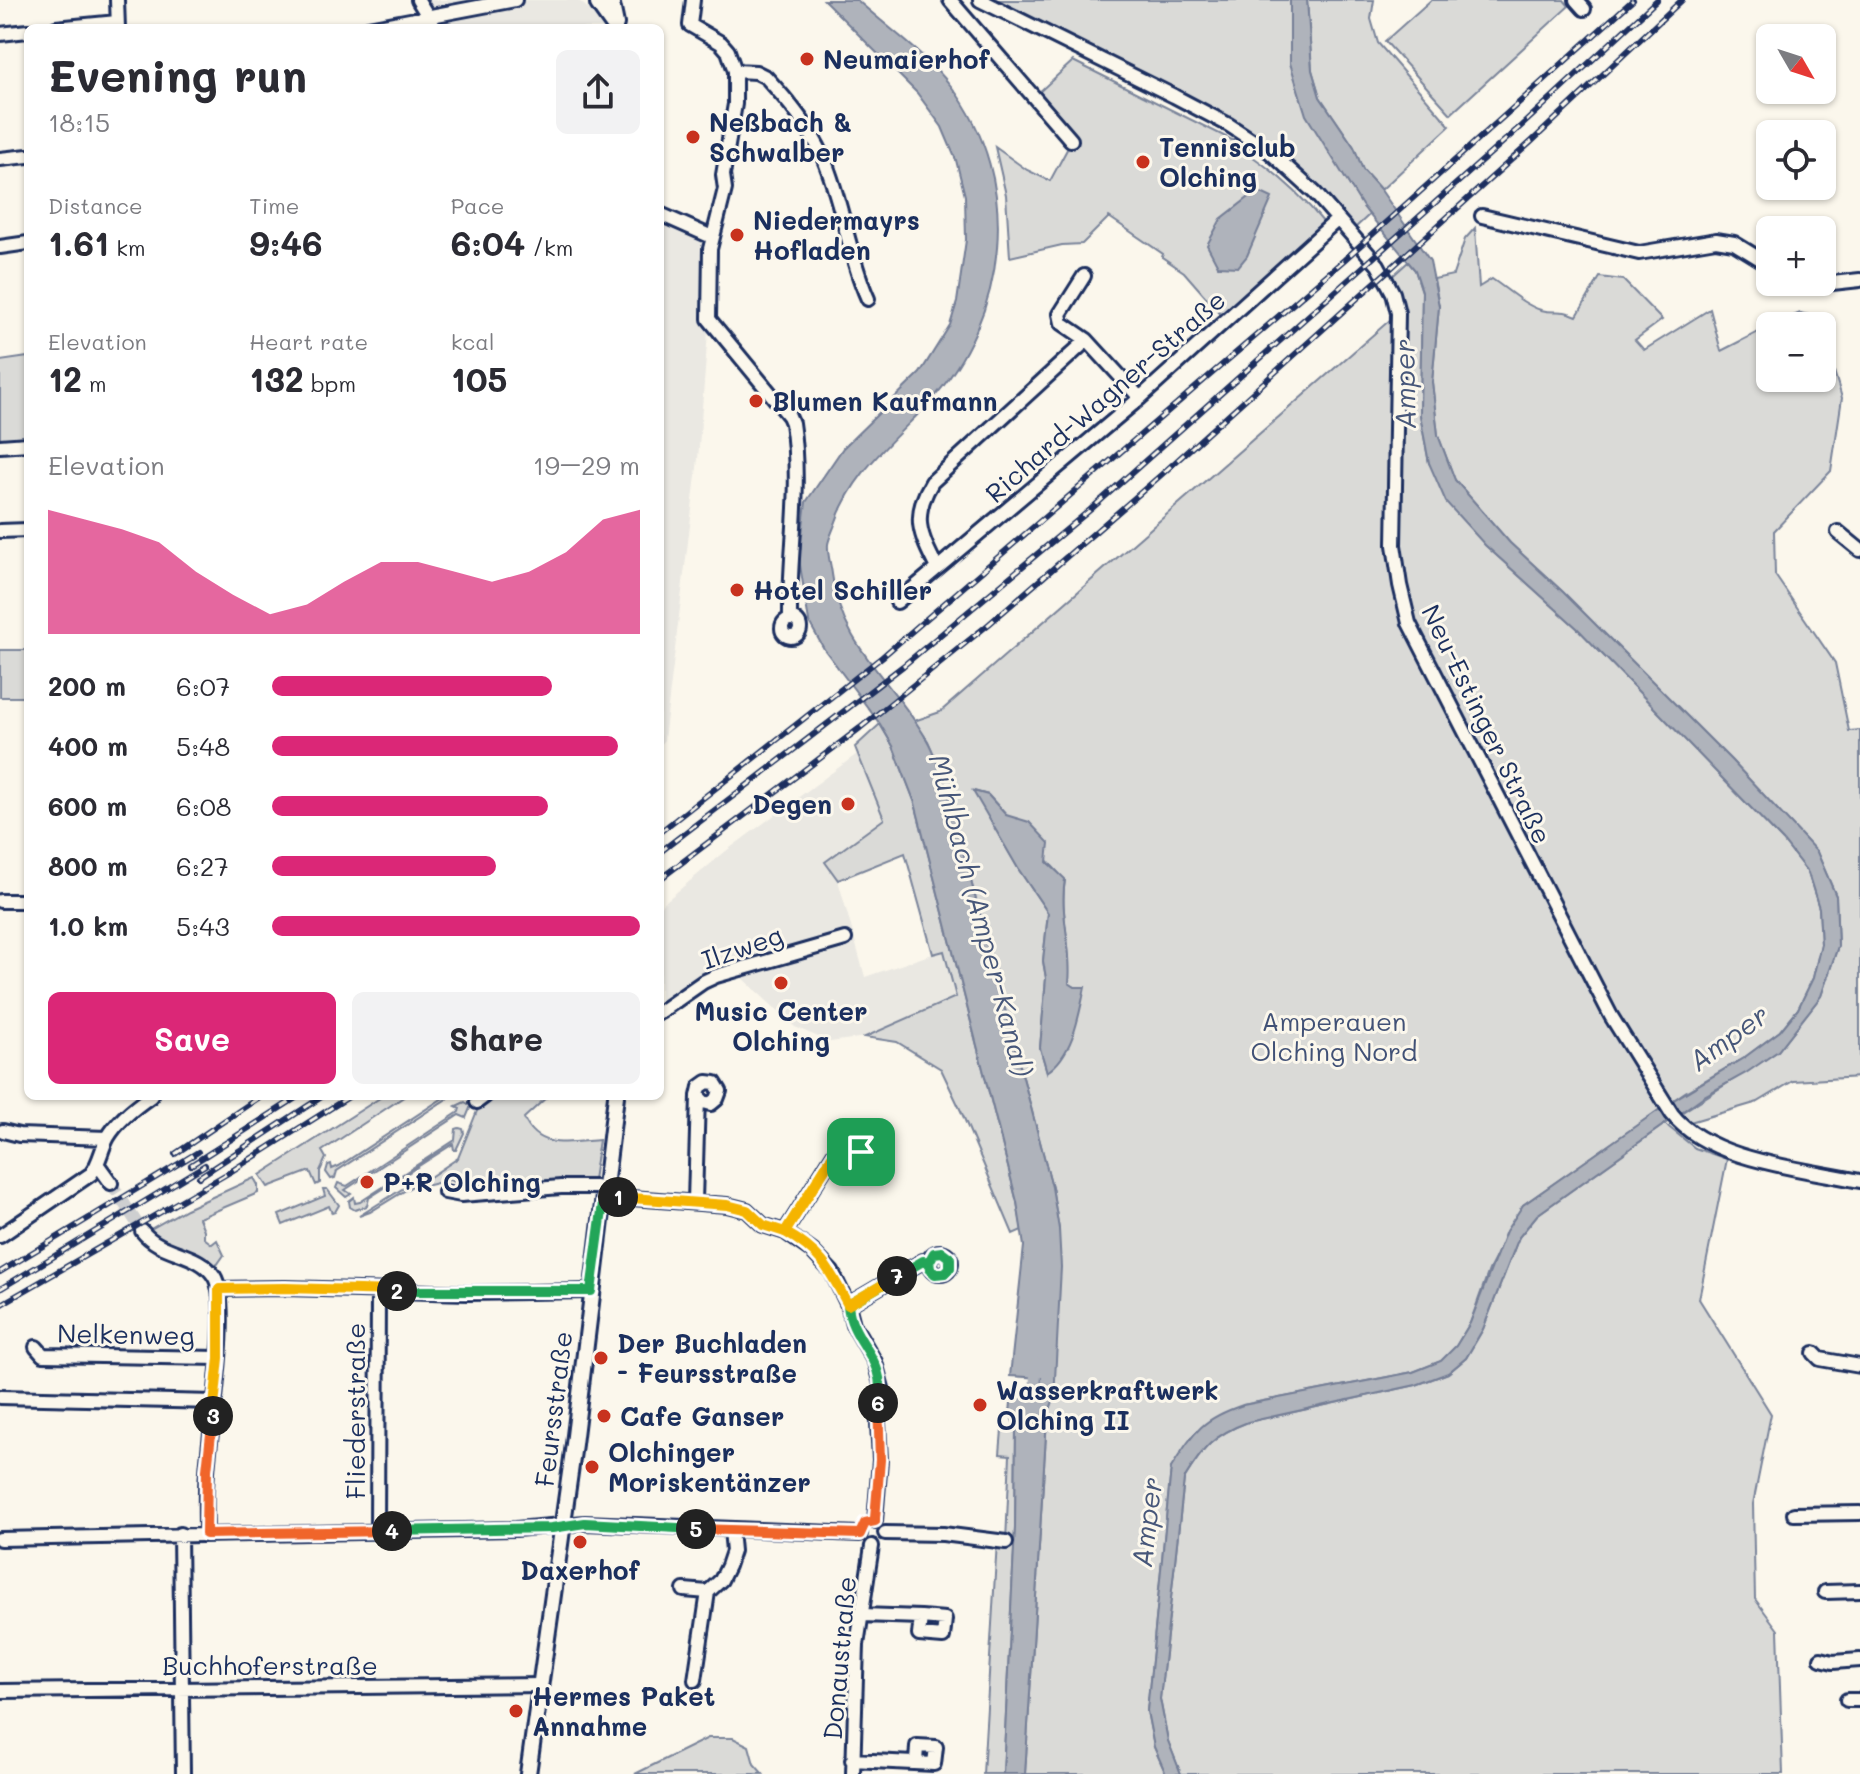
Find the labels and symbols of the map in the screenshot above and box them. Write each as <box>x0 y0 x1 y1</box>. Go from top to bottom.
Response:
north arrow <box>1756 24 1836 104</box>
place label: Neumaierhof <box>823 42 990 76</box>
marker: Neumaierhof <box>798 50 816 68</box>
place label: Neßbach & Schwalber <box>709 105 853 169</box>
marker: Neßbach & Schwalber <box>684 128 702 146</box>
place label: Tennisclub Olching <box>1159 130 1296 194</box>
marker: Tennisclub Olching <box>1134 153 1152 171</box>
place label: Niedermayrs Hofladen <box>753 203 920 267</box>
marker: Niedermayrs Hofladen <box>728 226 746 244</box>
street label: Richard-Wagner-Straße <box>978 282 1232 510</box>
water label: Amper <box>1385 339 1423 429</box>
place label: Blumen Kaufmann <box>772 384 997 418</box>
marker: Blumen Kaufmann <box>747 392 765 410</box>
place label: Hotel Schiller <box>753 573 932 607</box>
marker: Hotel Schiller <box>728 581 746 599</box>
street label: Neu-Estinger Straße <box>1414 599 1560 849</box>
water label: Mühlbach (Amper-Kanal) <box>922 750 1042 1080</box>
place label: Degen <box>752 787 832 821</box>
marker: Degen <box>839 795 857 813</box>
street label: Ilzweg <box>697 917 787 977</box>
marker: Music Center Olching <box>772 974 790 992</box>
place label: Music Center Olching <box>694 994 868 1058</box>
water label: Amper <box>1681 996 1775 1078</box>
park label: Amperauen Olching Nord <box>1251 1004 1417 1068</box>
pin <box>827 1118 895 1186</box>
place label: P+R Olching <box>383 1165 541 1199</box>
marker: P+R Olching <box>358 1173 376 1191</box>
pin: 1 <box>598 1177 638 1217</box>
pin: 7 <box>877 1256 917 1296</box>
pin: 2 <box>377 1271 417 1311</box>
street label: Nelkenweg <box>57 1316 195 1352</box>
street label: Fliederstraße <box>338 1323 372 1499</box>
place label: Der Buchladen - Feursstraße <box>617 1326 807 1390</box>
street label: Feursstraße <box>527 1329 579 1489</box>
marker: Der Buchladen - Feursstraße <box>592 1349 610 1367</box>
place label: Wasserkraftwerk Olching II <box>996 1373 1219 1437</box>
pin: 6 <box>858 1383 898 1423</box>
pin: 3 <box>193 1396 233 1436</box>
marker: Wasserkraftwerk Olching II <box>971 1396 989 1414</box>
place label: Cafe Ganser <box>620 1399 784 1433</box>
marker: Cafe Ganser <box>595 1407 613 1425</box>
place label: Olchinger Moriskentänzer <box>608 1435 811 1499</box>
marker: Olchinger Moriskentänzer <box>583 1458 601 1476</box>
water label: Amper <box>1123 1475 1169 1569</box>
pin: 5 <box>676 1509 716 1549</box>
pin: 4 <box>372 1511 412 1551</box>
marker: Daxerhof <box>571 1533 589 1551</box>
place label: Daxerhof <box>520 1553 641 1587</box>
street label: Donaustraße <box>815 1575 863 1741</box>
street label: Buchhoferstraße <box>162 1648 378 1682</box>
place label: Hermes Paket Annahme <box>532 1679 715 1743</box>
marker: Hermes Paket Annahme <box>507 1702 525 1720</box>

